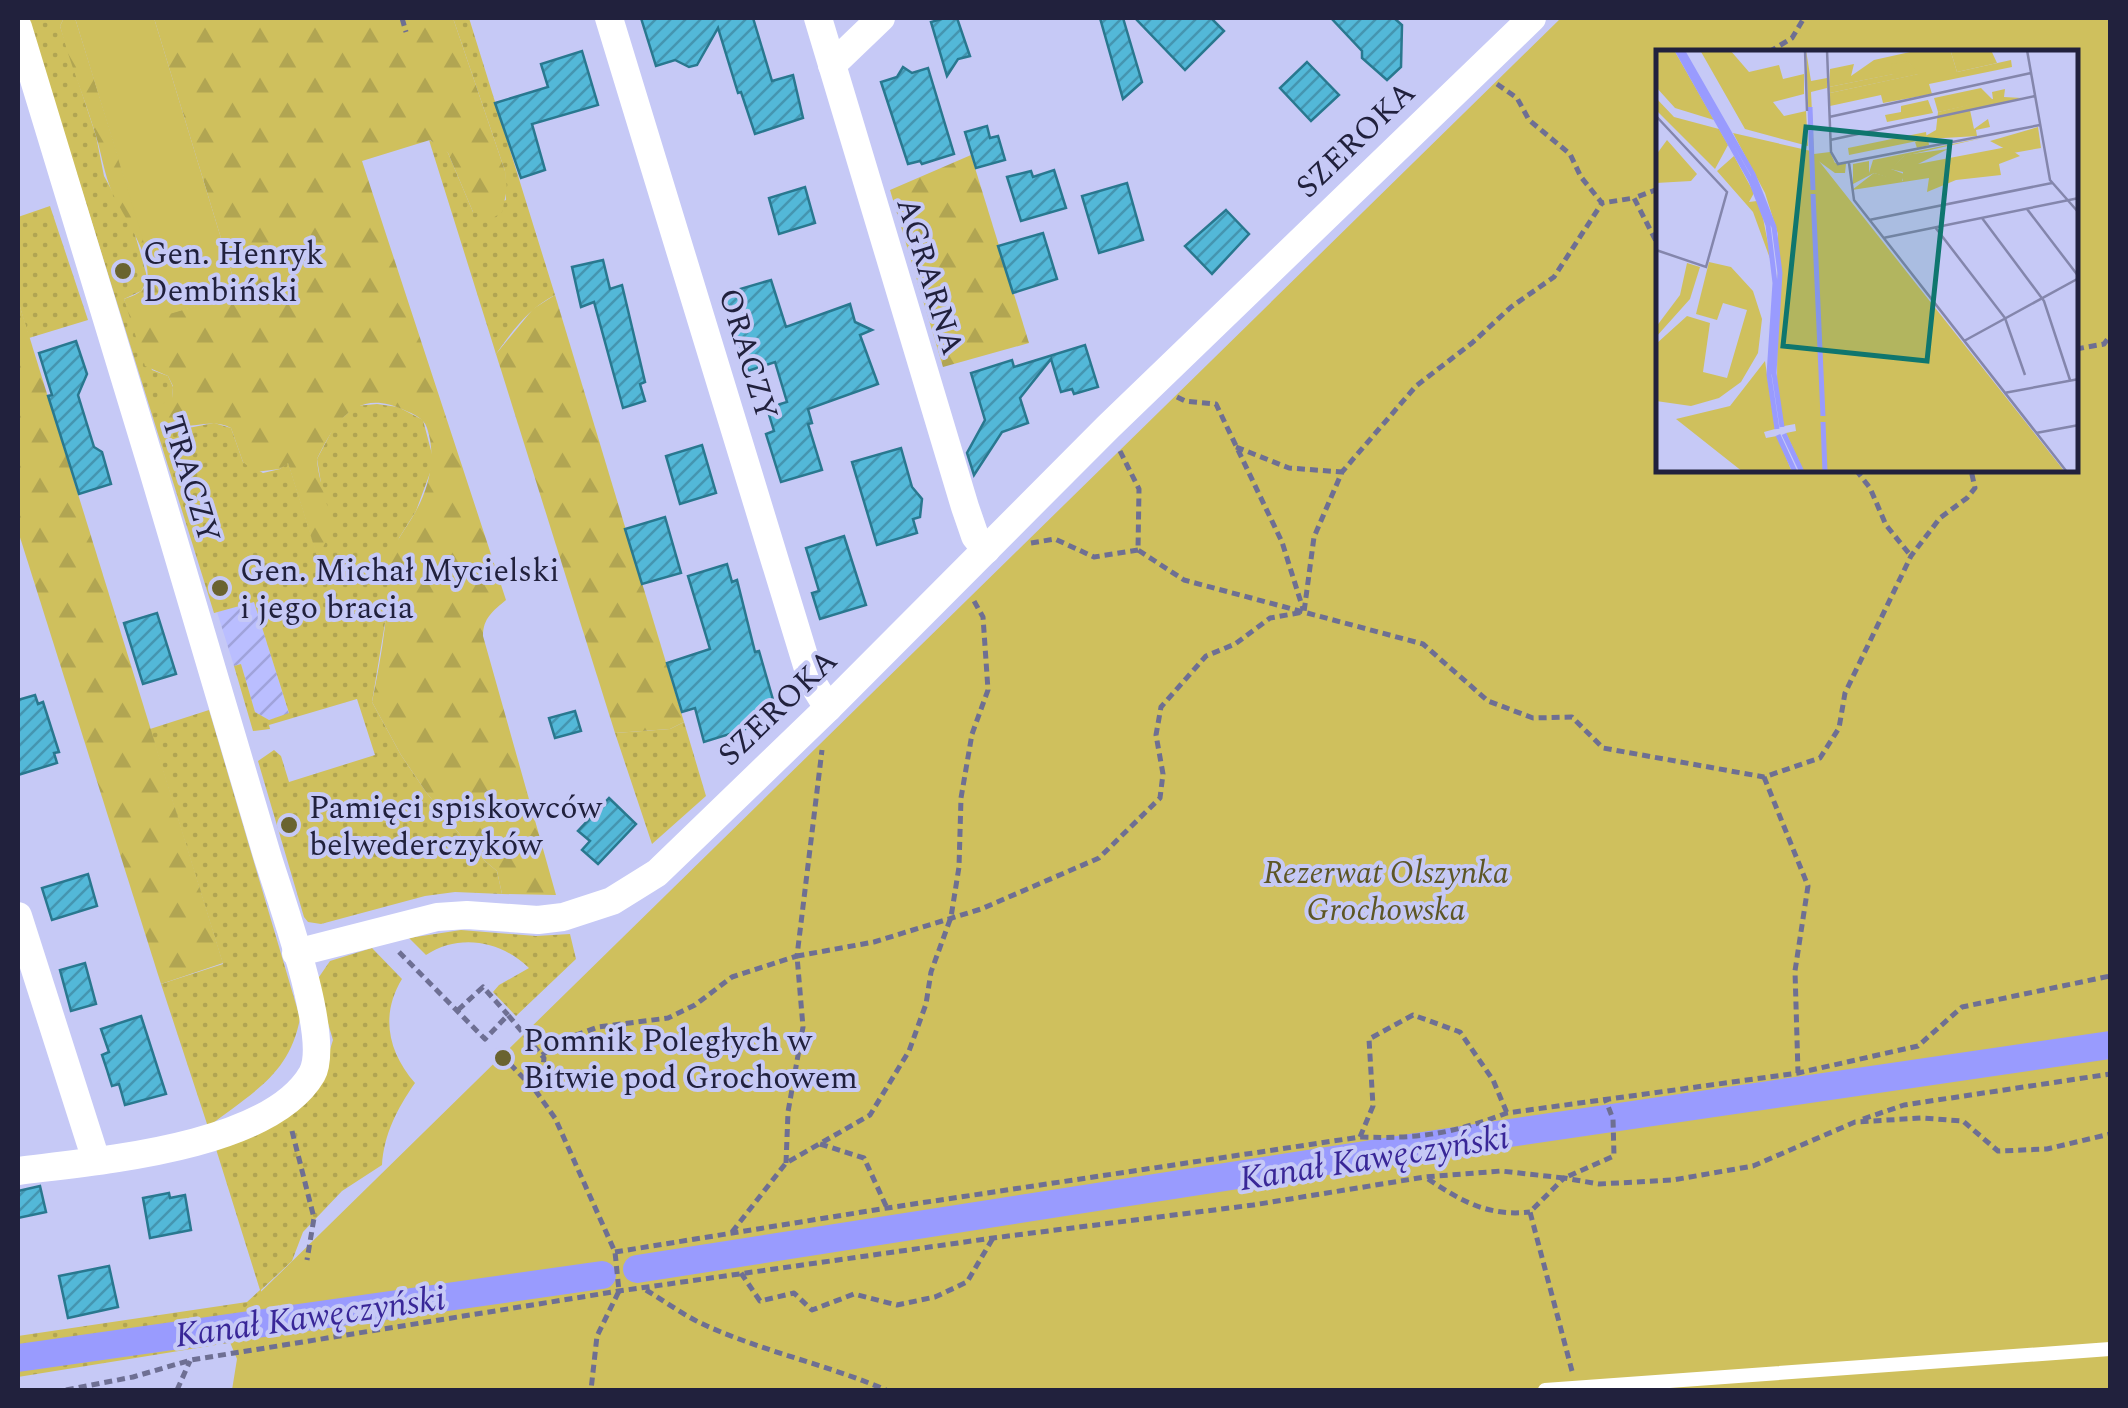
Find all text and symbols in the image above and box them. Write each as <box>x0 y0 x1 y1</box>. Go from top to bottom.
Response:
inset map <box>1656 50 2078 472</box>
street label: SZEROKA <box>1285 70 1427 210</box>
street label: AGRARNA <box>882 192 977 361</box>
place label: Gen. Henryk Dembiński <box>143 230 324 316</box>
marker: Gen. Henryk Dembiński <box>112 260 134 282</box>
street label: ORACZY <box>704 282 791 426</box>
street label: TRACZY <box>148 409 233 549</box>
place label: Gen. Michał Mycielski i jego bracia <box>240 547 559 633</box>
marker: Gen. Michał Mycielski i jego bracia <box>209 577 231 599</box>
street label: SZEROKA <box>707 638 849 778</box>
place label: Pamięci spiskowców belwederczyków <box>309 784 603 870</box>
marker: Pamięci spiskowców belwederczyków <box>278 814 300 836</box>
park label: Rezerwat Olszynka Grochowska <box>1263 849 1509 935</box>
place label: Pomnik Poległych w Bitwie pod Grochowem <box>523 1017 858 1103</box>
marker: Pomnik Poległych w Bitwie pod Grochowem <box>492 1047 514 1069</box>
water label: Kanał Kawęczyński <box>1235 1111 1513 1206</box>
water label: Kanał Kawęczyński <box>172 1272 449 1363</box>

